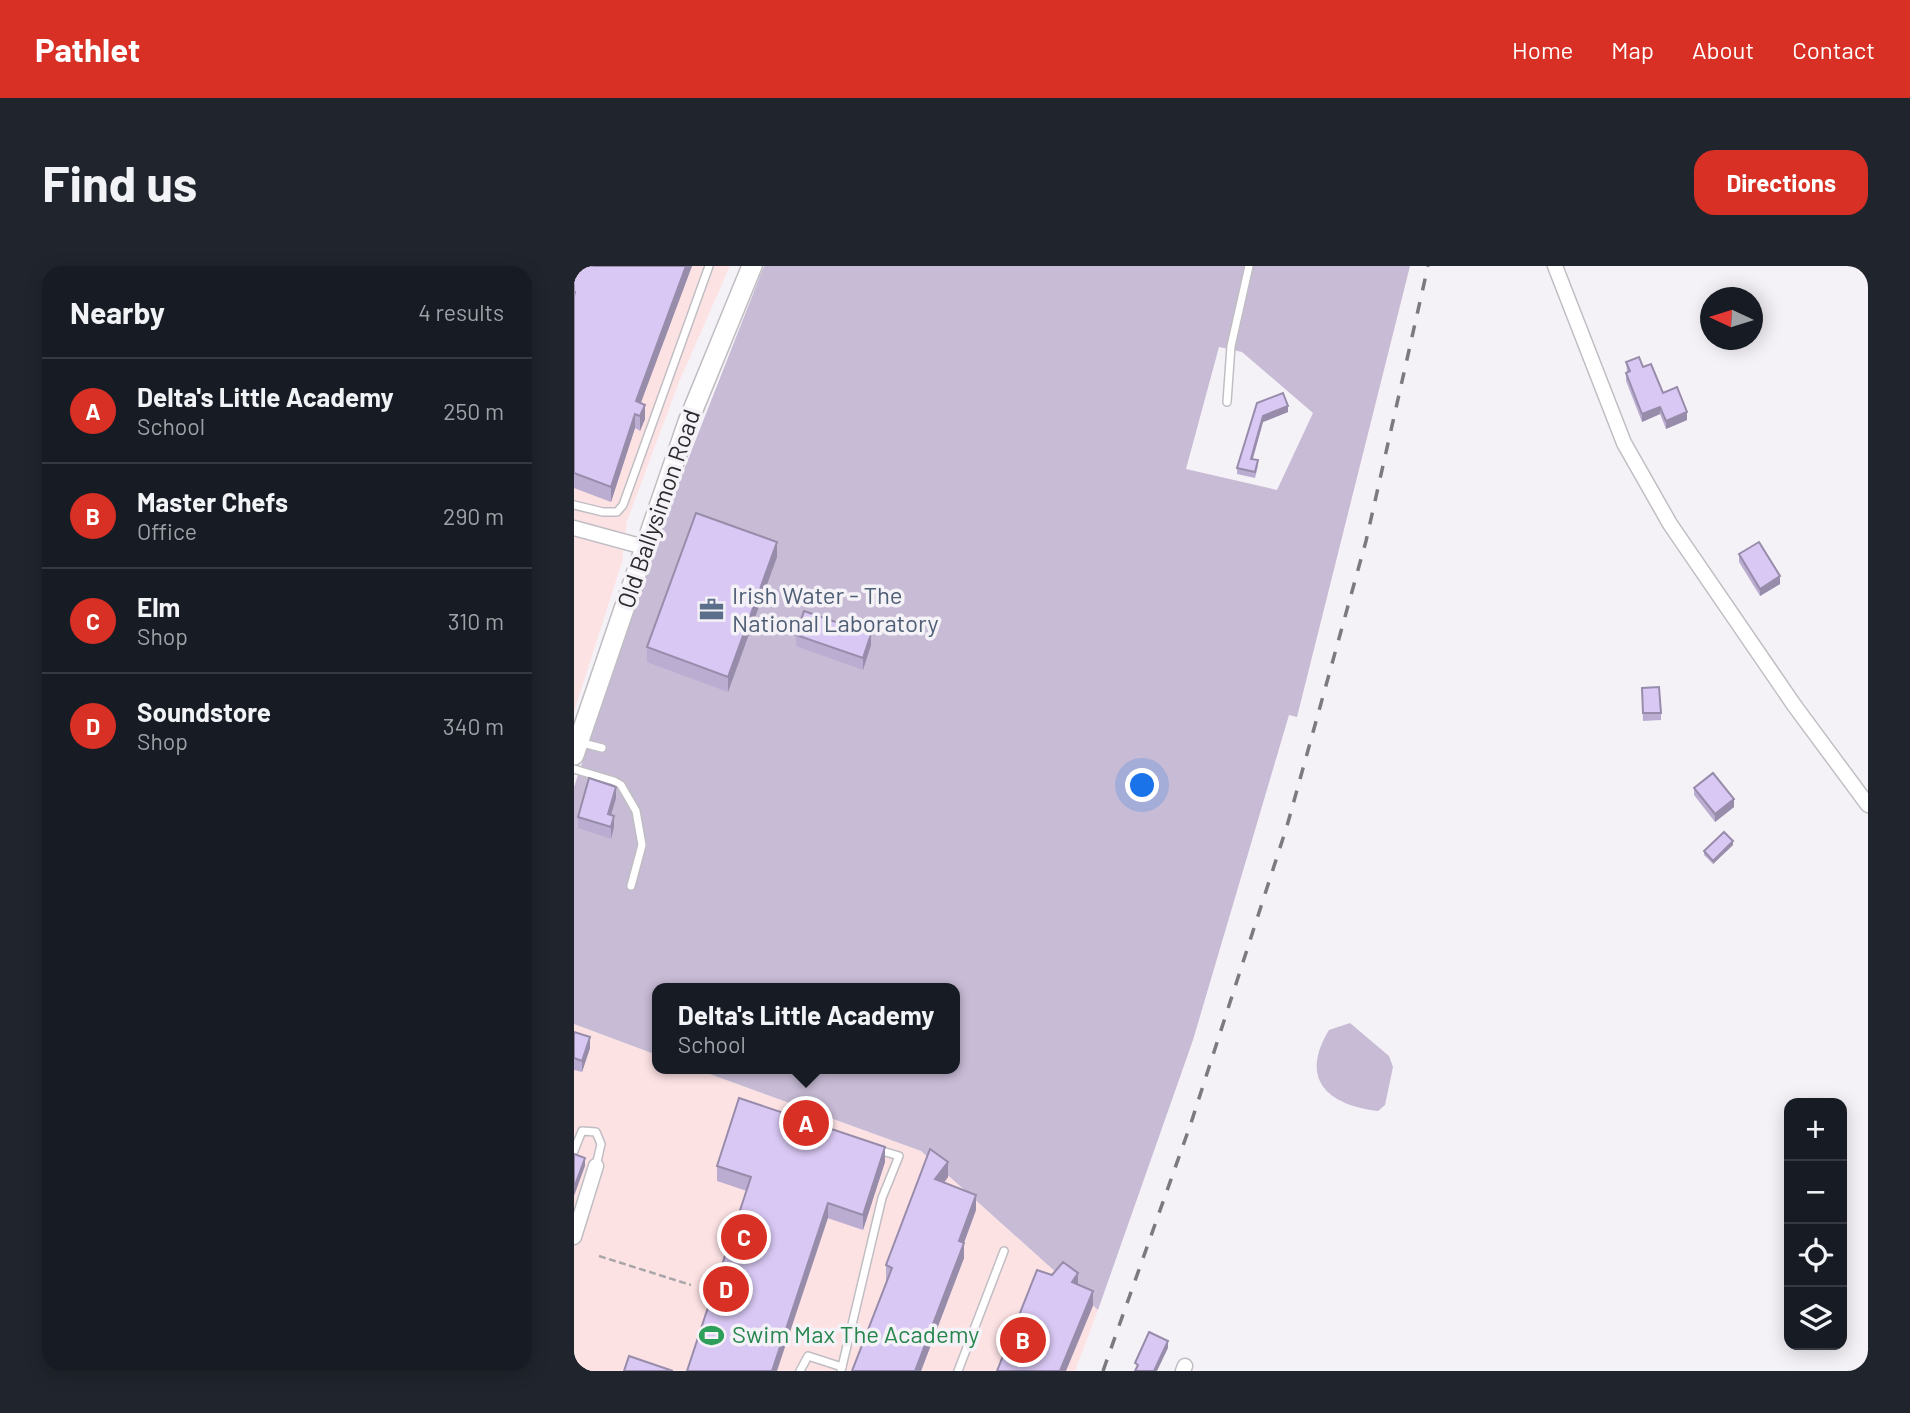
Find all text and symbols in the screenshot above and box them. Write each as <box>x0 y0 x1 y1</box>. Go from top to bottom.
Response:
text: Pathlet <box>35 29 140 69</box>
text: Home <box>1512 35 1573 64</box>
text: Map <box>1611 35 1654 64</box>
text: About <box>1692 35 1754 64</box>
text: Contact <box>1792 35 1875 64</box>
button: Directions <box>1694 150 1868 215</box>
text: Find us <box>42 153 197 212</box>
north arrow <box>1700 287 1763 350</box>
text: Nearby <box>70 294 165 330</box>
text: 4 results <box>418 298 504 326</box>
text: Delta's Little Academy <box>137 381 394 412</box>
text: A <box>85 397 101 425</box>
text: 250 m <box>443 397 504 425</box>
street label: Old Ballysimon Road <box>610 405 705 612</box>
text: School <box>137 412 205 440</box>
text: Master Chefs <box>137 486 288 517</box>
text: B <box>86 502 100 530</box>
text: 290 m <box>443 502 504 530</box>
text: Office <box>137 517 197 545</box>
place label: Irish Water - The National Laboratory <box>732 580 939 637</box>
text: Elm <box>137 591 180 622</box>
office icon: Irish Water - The National Laboratory <box>698 596 726 624</box>
text: C <box>86 607 100 635</box>
text: 310 m <box>448 607 504 635</box>
text: Shop <box>137 622 188 650</box>
text: Soundstore <box>137 696 271 727</box>
text: D <box>86 712 100 740</box>
text: 340 m <box>443 712 504 740</box>
text: Shop <box>137 727 188 755</box>
your location <box>1125 768 1159 802</box>
popup <box>652 983 960 1074</box>
text: Delta's Little Academy <box>678 999 934 1030</box>
text: School <box>678 1030 746 1058</box>
pin: A <box>783 1097 829 1149</box>
map controls <box>1784 1098 1847 1350</box>
button: + <box>1784 1098 1847 1161</box>
button: − <box>1784 1161 1847 1224</box>
pin: C <box>721 1211 767 1263</box>
button: locate <box>1784 1224 1847 1287</box>
pin: D <box>703 1263 749 1315</box>
button: layers <box>1784 1287 1847 1350</box>
pin: B <box>1000 1314 1046 1366</box>
place label: Swim Max The Academy <box>732 1319 979 1348</box>
sports icon: Swim Max The Academy <box>698 1321 726 1349</box>

